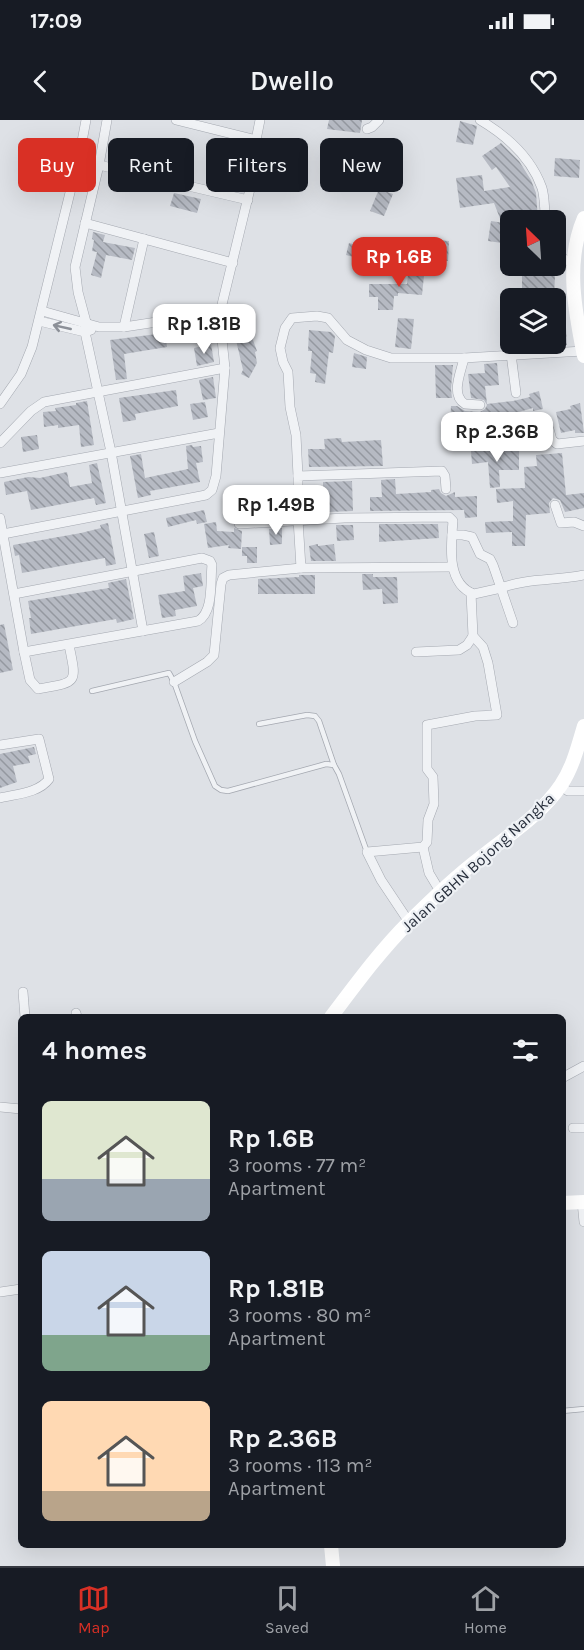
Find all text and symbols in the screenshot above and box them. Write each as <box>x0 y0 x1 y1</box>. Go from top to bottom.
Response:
text: 17:09 <box>30 8 82 34</box>
icon: back <box>24 65 57 98</box>
text: Dwello <box>250 65 334 97</box>
icon: heart <box>527 65 560 98</box>
chip: Buy <box>18 138 96 192</box>
chip: Rent <box>108 138 194 192</box>
chip: Filters <box>206 138 308 192</box>
chip: New <box>320 138 403 192</box>
north arrow <box>500 210 566 276</box>
map controls <box>500 210 566 354</box>
pin: Rp 1.6B <box>344 237 454 288</box>
text: Rp 1.6B <box>366 245 432 268</box>
button: layers <box>500 288 566 354</box>
pin: Rp 1.81B <box>142 304 266 355</box>
text: Rp 1.81B <box>167 312 241 335</box>
one-way arrow <box>53 320 72 332</box>
pin: Rp 2.36B <box>435 412 559 463</box>
text: Rp 2.36B <box>455 420 539 443</box>
pin: Rp 1.49B <box>214 485 338 536</box>
text: Rp 1.49B <box>237 493 315 516</box>
street label: Jalan GBHN Bojong Nangka <box>398 788 558 936</box>
icon: filters <box>509 1034 542 1067</box>
text: 4 homes <box>42 1035 147 1066</box>
text: Rp 1.6B <box>228 1123 315 1154</box>
icon: home <box>90 1125 162 1197</box>
text: 3 rooms · 77 m² <box>228 1154 366 1177</box>
text: Apartment <box>228 1177 326 1200</box>
text: Rp 1.81B <box>228 1273 325 1304</box>
icon: home <box>90 1275 162 1347</box>
text: 3 rooms · 80 m² <box>228 1304 372 1327</box>
text: Apartment <box>228 1327 326 1350</box>
text: Rp 2.36B <box>228 1423 337 1454</box>
icon: home <box>90 1425 162 1497</box>
text: 3 rooms · 113 m² <box>228 1454 372 1477</box>
text: Apartment <box>228 1477 326 1500</box>
tab: Map <box>77 1582 110 1637</box>
tab: Saved <box>265 1582 309 1637</box>
tab: Home <box>464 1582 507 1637</box>

